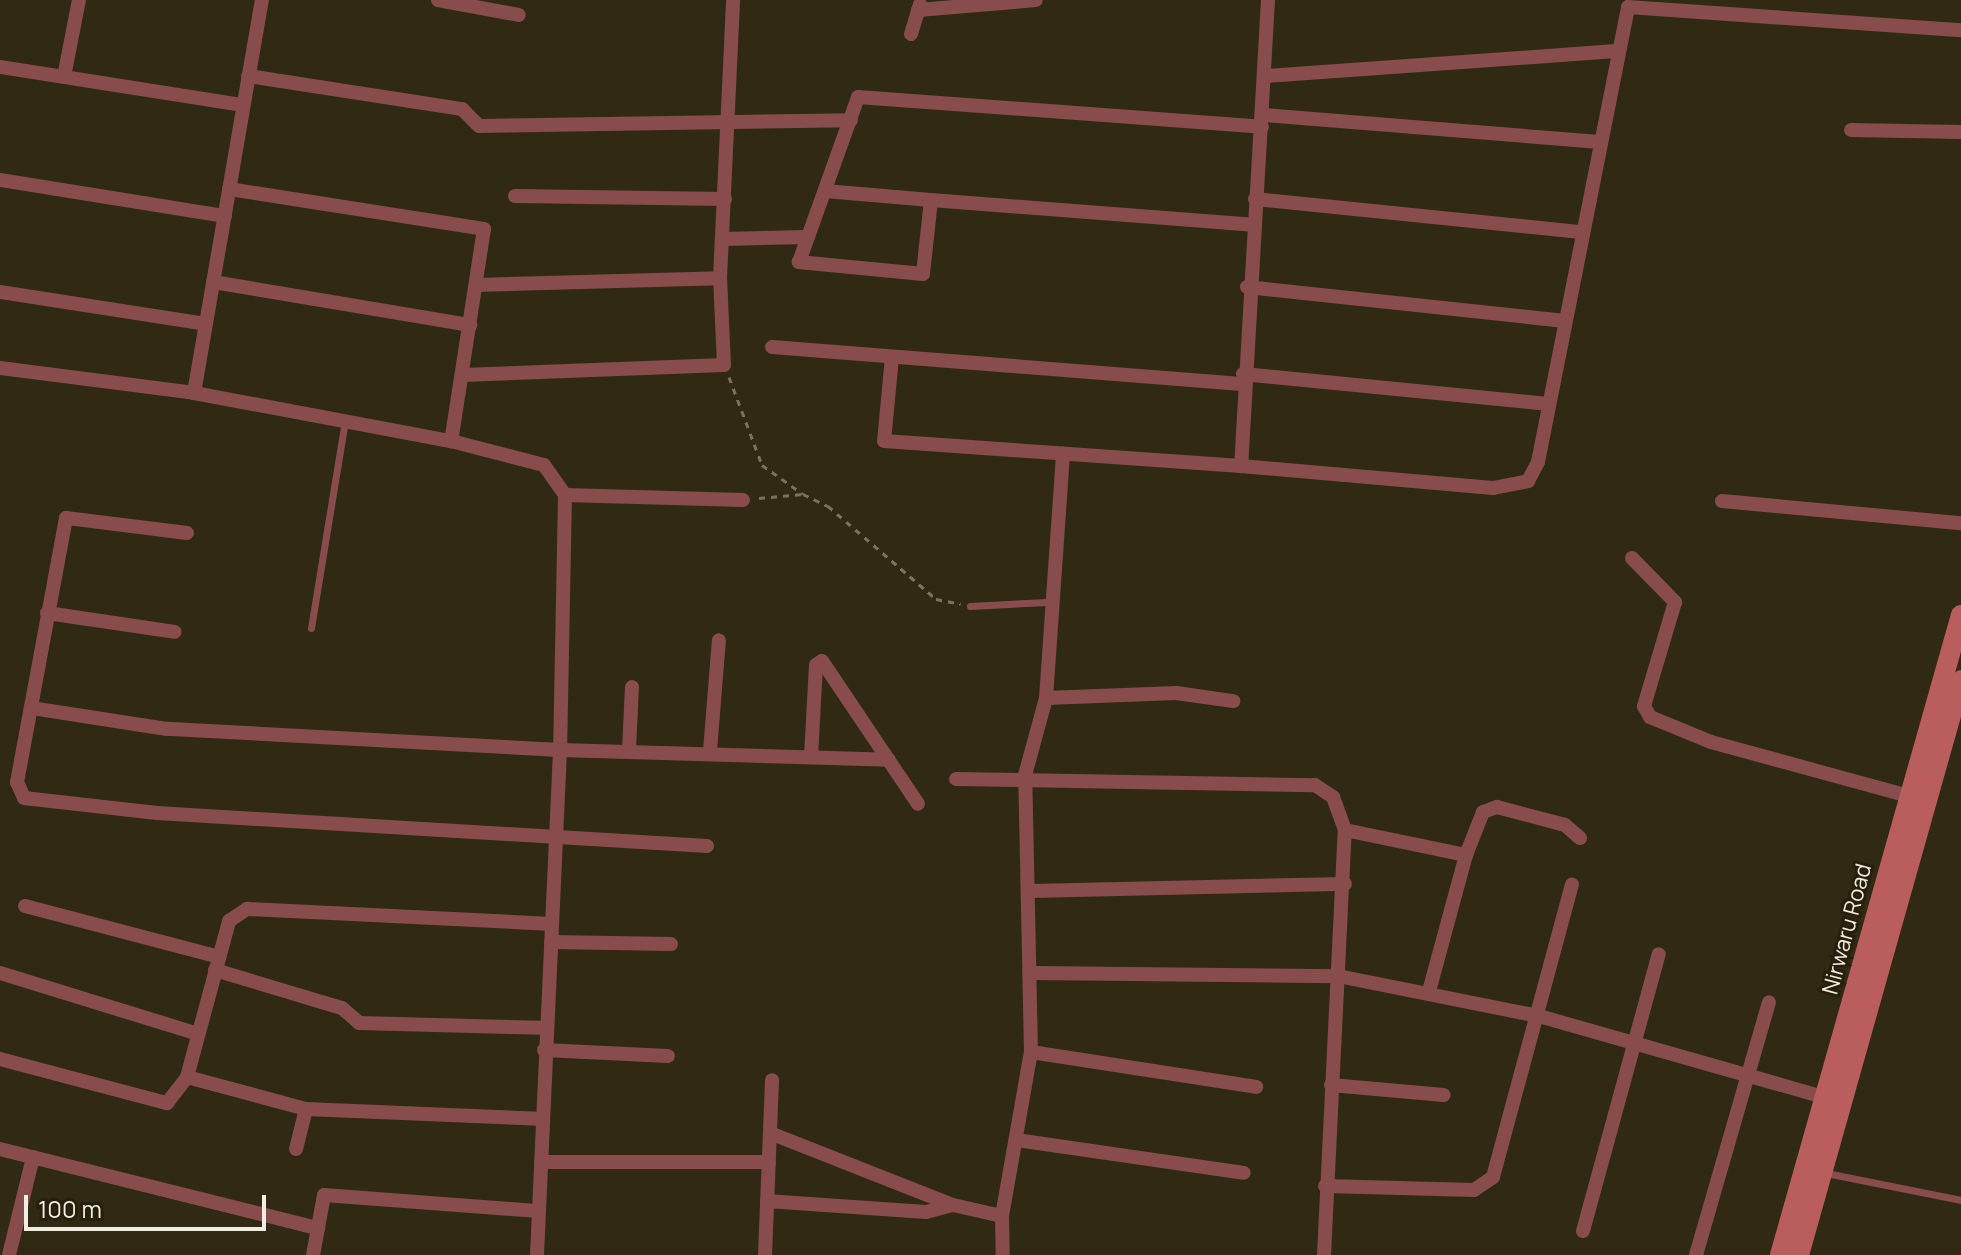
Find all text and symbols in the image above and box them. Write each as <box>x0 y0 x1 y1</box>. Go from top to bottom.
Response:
street label: Nirwaru Road <box>1817 861 1877 997</box>
scale bar <box>28 1179 270 1229</box>
text: 100 m <box>38 1192 102 1225</box>

